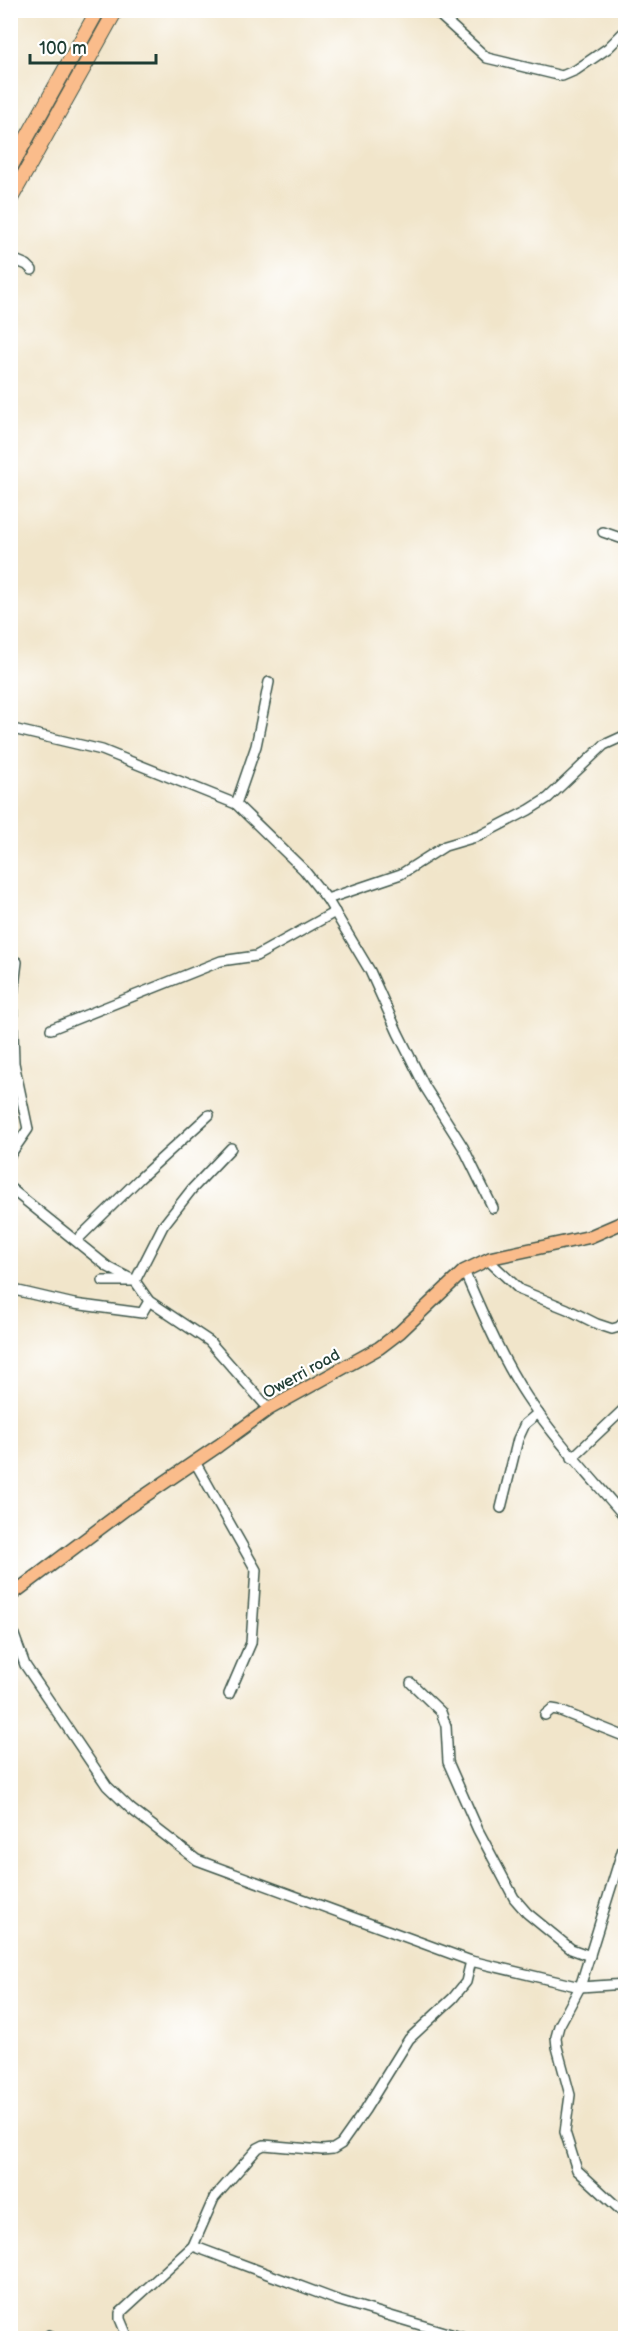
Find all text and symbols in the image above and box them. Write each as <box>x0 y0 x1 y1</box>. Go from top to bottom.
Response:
scale bar <box>30 27 156 65</box>
text: 100 m <box>39 38 87 59</box>
street label: Owerri road <box>260 1345 343 1403</box>

